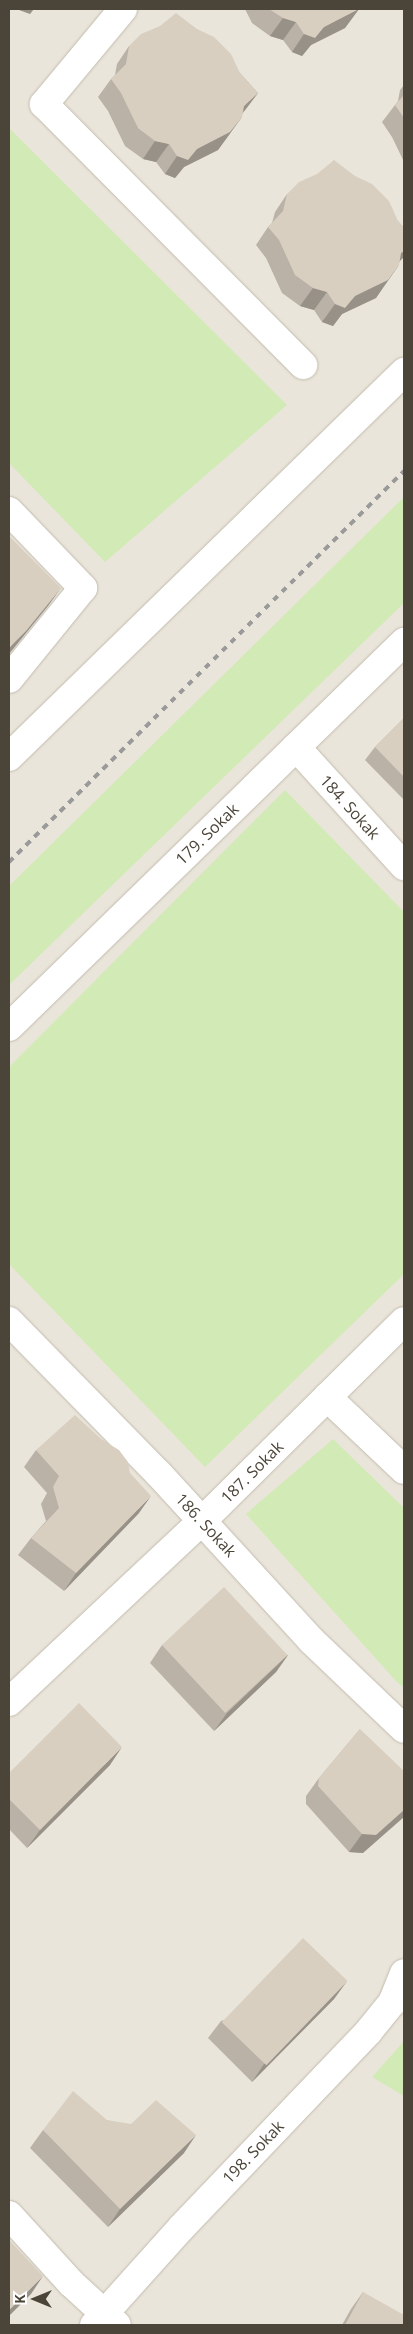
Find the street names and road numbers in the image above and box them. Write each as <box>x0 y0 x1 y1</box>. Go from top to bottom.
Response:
street label: 184. Sokak <box>316 771 384 843</box>
street label: 179. Sokak <box>172 799 242 869</box>
street label: 187. Sokak <box>217 1437 287 1507</box>
street label: 186. Sokak <box>172 1489 240 1561</box>
street label: 198. Sokak <box>218 2117 288 2187</box>

